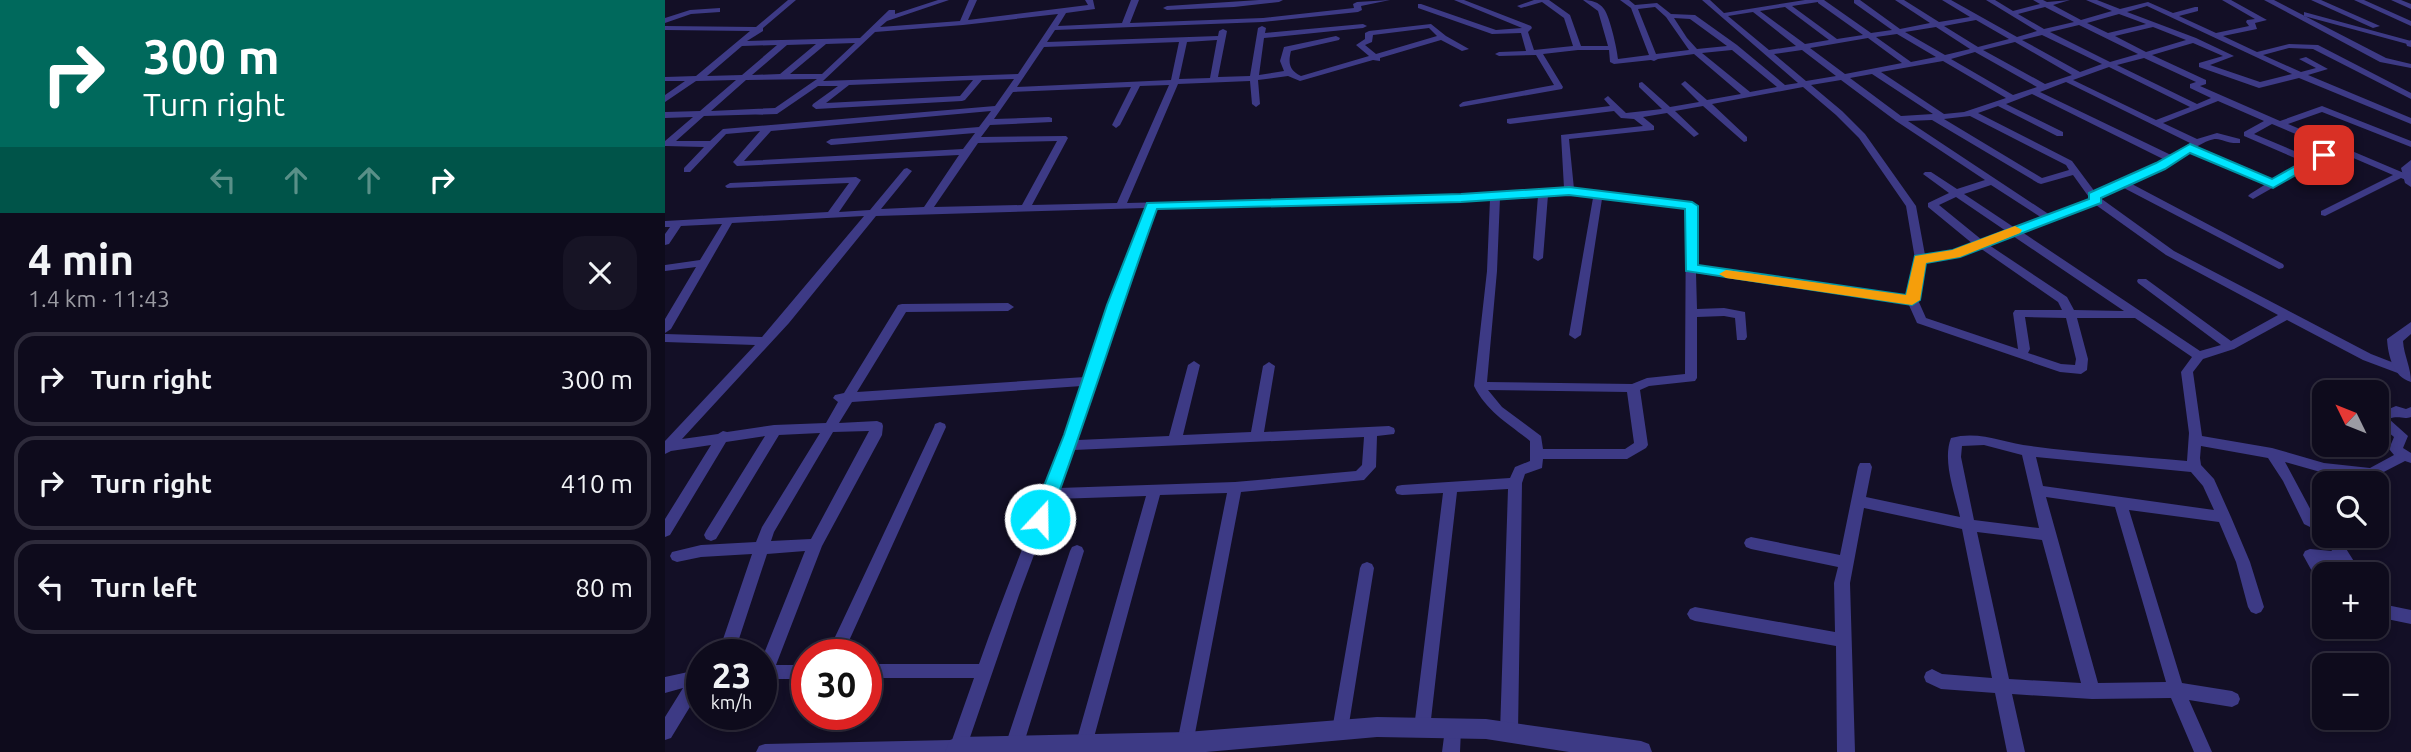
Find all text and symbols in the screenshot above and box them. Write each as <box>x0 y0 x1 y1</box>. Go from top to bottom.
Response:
icon: right <box>28 28 119 119</box>
text: 300 m <box>143 28 280 83</box>
text: Turn right <box>143 86 285 122</box>
pin <box>2294 125 2354 185</box>
icon: arrive <box>2305 136 2343 174</box>
icon: left <box>204 161 242 199</box>
icon: ahead <box>277 161 315 199</box>
icon: ahead <box>350 161 388 199</box>
icon: right <box>423 161 461 199</box>
text: 4 min <box>28 236 134 283</box>
button: close <box>563 236 637 310</box>
text: 1.4 km · 11:43 <box>28 286 170 311</box>
icon: right <box>32 360 70 398</box>
text: Turn right <box>91 365 212 394</box>
text: 300 m <box>561 365 633 394</box>
north arrow <box>2312 380 2389 457</box>
map controls <box>2312 380 2389 730</box>
icon: right <box>32 464 70 502</box>
text: Turn right <box>91 469 212 498</box>
text: 410 m <box>561 469 633 498</box>
button: search <box>2312 471 2389 548</box>
position arrow <box>1003 482 1077 556</box>
button: + <box>2312 562 2389 639</box>
icon: left <box>32 568 70 606</box>
text: Turn left <box>91 573 197 602</box>
text: 80 m <box>575 573 633 602</box>
speed limit sign: 30 <box>791 639 882 730</box>
button: − <box>2312 653 2389 730</box>
text: 23 <box>712 655 751 695</box>
text: km/h <box>711 692 752 712</box>

